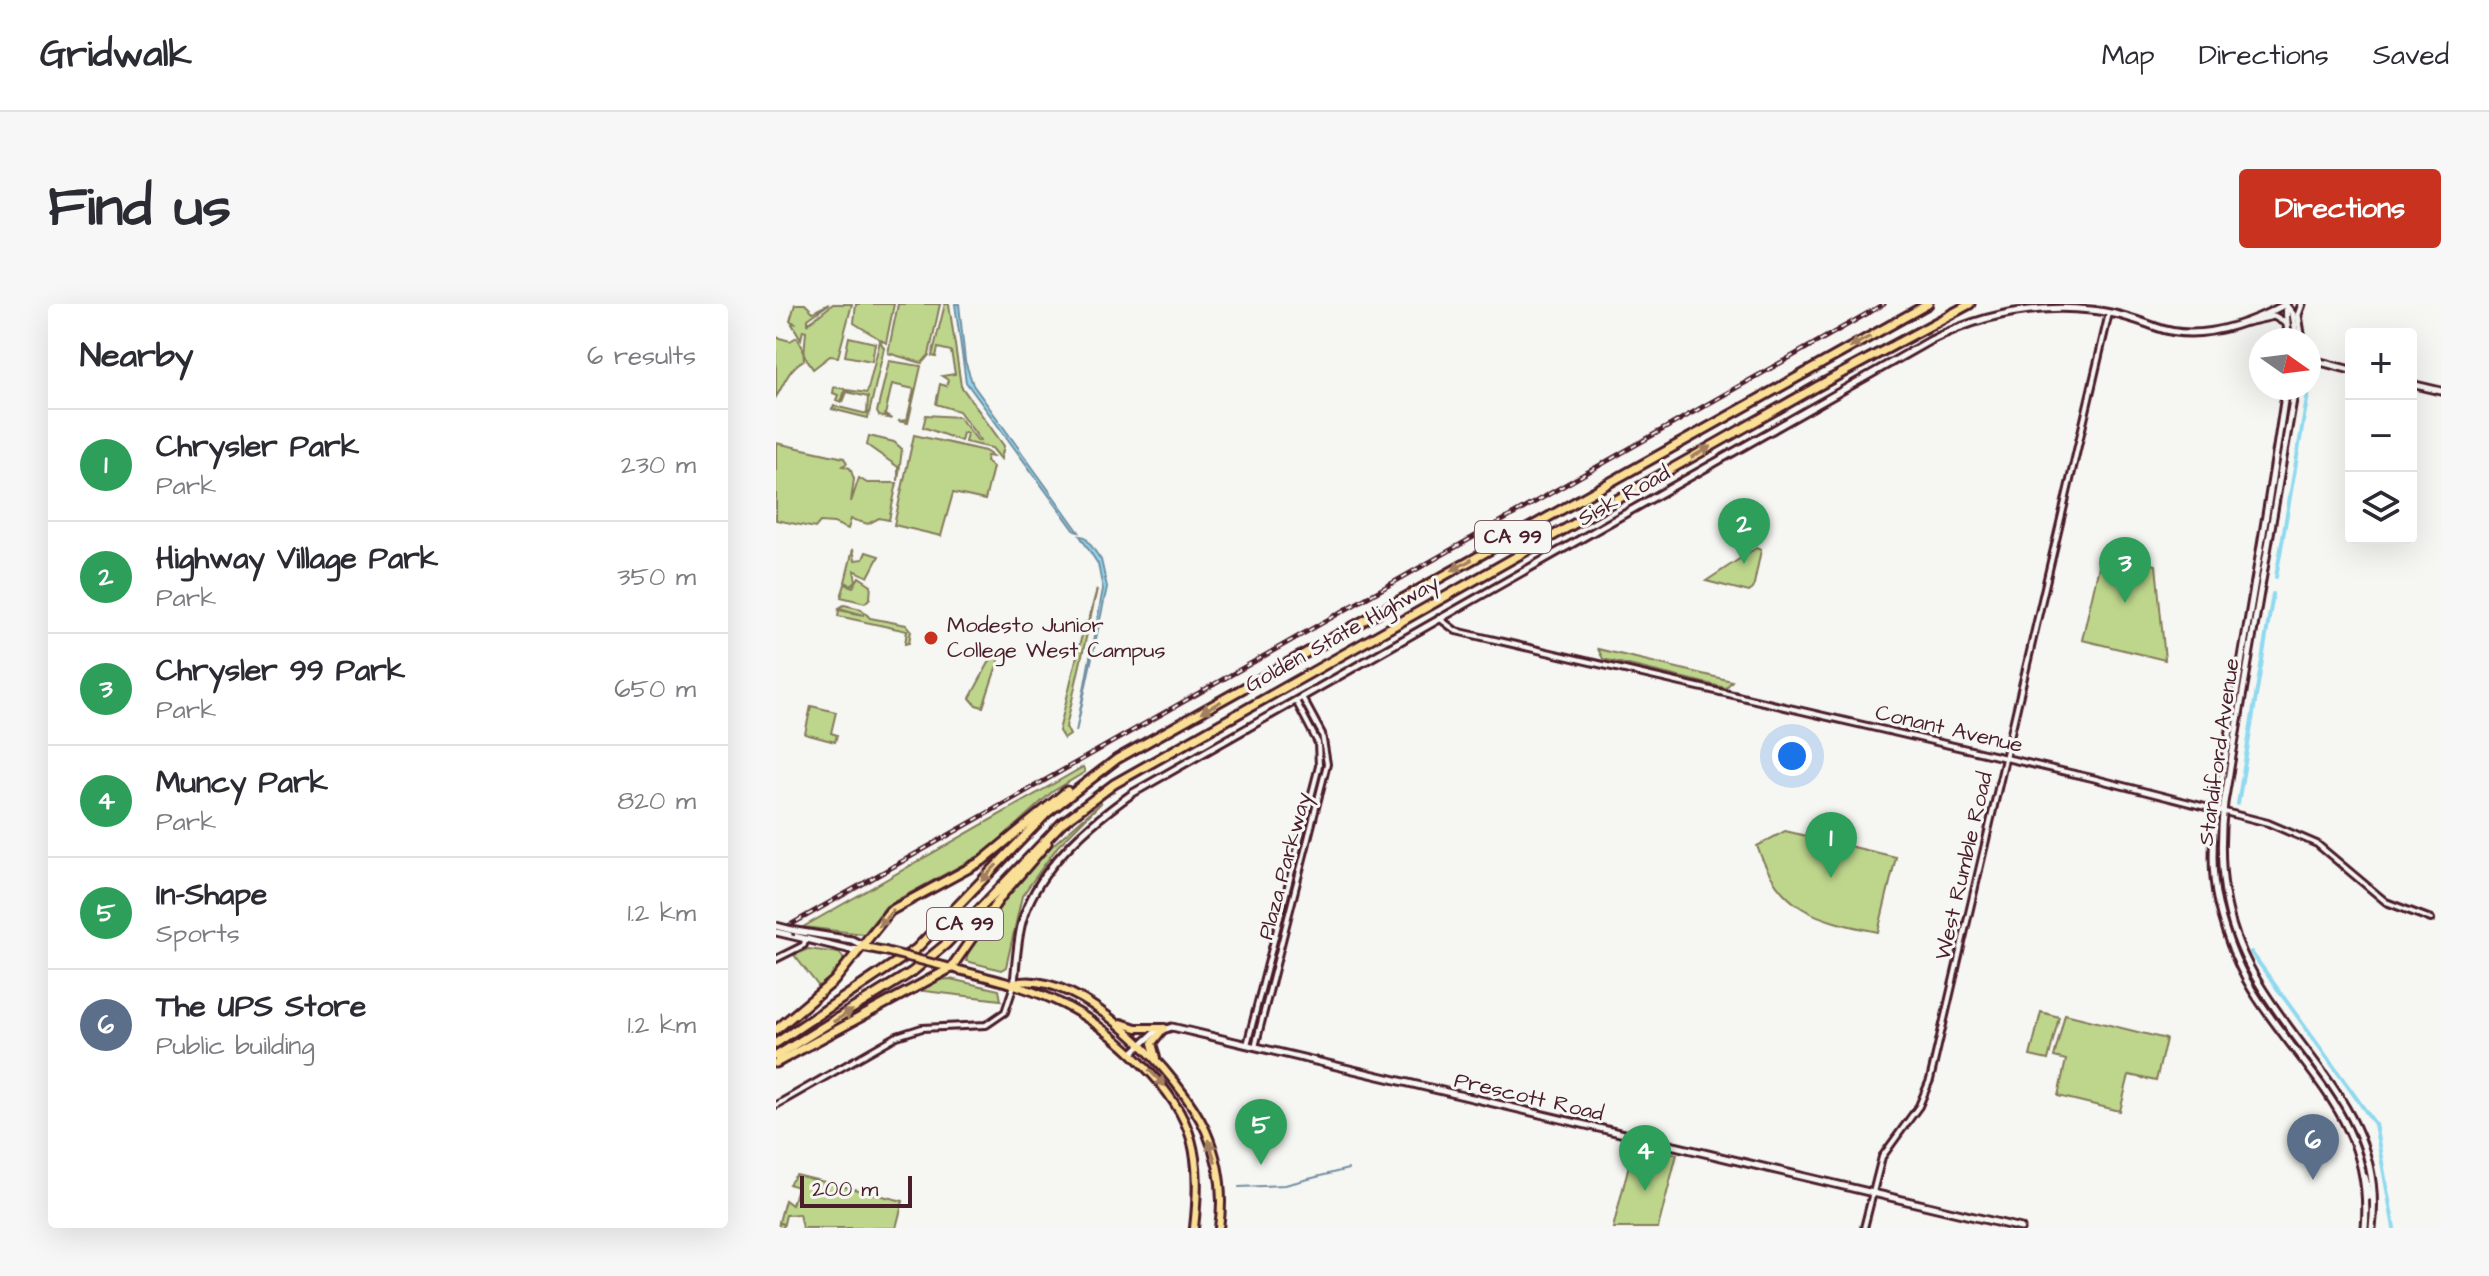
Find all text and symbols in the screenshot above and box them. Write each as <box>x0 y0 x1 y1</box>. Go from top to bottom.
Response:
text: Gridwalk <box>40 29 192 81</box>
text: Map <box>2102 36 2155 75</box>
text: Directions <box>2199 36 2329 75</box>
text: Saved <box>2373 36 2449 75</box>
text: Find us <box>48 169 231 247</box>
button: Directions <box>2239 169 2441 248</box>
north arrow <box>2249 328 2321 400</box>
map controls <box>2345 328 2417 544</box>
button: + <box>2345 328 2417 400</box>
text: Nearby <box>80 332 194 380</box>
one-way arrow <box>1848 335 1871 348</box>
text: 6 results <box>587 338 696 374</box>
button: − <box>2345 400 2417 472</box>
text: Chrysler Park <box>156 426 359 468</box>
one-way arrow <box>1690 445 1712 459</box>
text: 1 <box>104 447 108 483</box>
text: 230 m <box>621 447 696 483</box>
street label: Sisk Road <box>1572 458 1676 534</box>
text: Park <box>156 468 216 504</box>
button: layers <box>2345 472 2417 544</box>
pin: 2 <box>1718 498 1770 564</box>
road number: CA 99 <box>1475 521 1551 553</box>
pin: 3 <box>2099 537 2151 603</box>
text: Highway Village Park <box>156 538 438 580</box>
one-way arrow <box>1451 558 1474 572</box>
text: 2 <box>99 559 113 595</box>
text: 350 m <box>617 559 696 595</box>
street label: Golden State Highway <box>1239 568 1445 701</box>
text: Park <box>156 580 216 616</box>
place label: Modesto Junior College West Campus <box>947 610 1166 667</box>
marker: Modesto Junior College West Campus <box>922 629 940 647</box>
text: Chrysler 99 Park <box>156 650 405 692</box>
street label: Standiford Avenue <box>2191 656 2248 848</box>
text: 3 <box>99 671 113 707</box>
text: 650 m <box>614 671 696 707</box>
text: Park <box>156 692 216 728</box>
street label: Conant Avenue <box>1872 697 2026 761</box>
one-way arrow <box>1200 700 1223 714</box>
your location <box>1772 736 1812 776</box>
text: Muncy Park <box>156 762 328 804</box>
street label: West Rumble Road <box>1927 769 2001 963</box>
text: 4 <box>97 783 115 819</box>
text: 820 m <box>617 783 696 819</box>
street label: Plaza Parkway <box>1250 789 1321 943</box>
text: Park <box>156 804 216 840</box>
pin: 1 <box>1805 812 1857 878</box>
one-way arrow <box>981 863 999 882</box>
text: In-Shape <box>156 874 267 916</box>
text: 5 <box>97 895 115 931</box>
text: 1.2 km <box>628 895 696 931</box>
one-way arrow <box>877 908 895 928</box>
road number: CA 99 <box>927 908 1003 940</box>
text: Sports <box>156 916 240 952</box>
text: The UPS Store <box>156 986 366 1028</box>
text: 6 <box>98 1007 114 1043</box>
text: 1.2 km <box>628 1007 696 1043</box>
one-way arrow <box>832 1010 854 1024</box>
text: Public building <box>156 1028 315 1064</box>
street label: Prescott Road <box>1451 1065 1607 1129</box>
one-way arrow <box>1147 1068 1165 1087</box>
pin: 5 <box>1235 1099 1287 1165</box>
pin: 6 <box>2287 1114 2339 1180</box>
pin: 4 <box>1619 1125 1671 1191</box>
one-way arrow <box>1206 1139 1218 1163</box>
scale bar <box>800 1172 912 1208</box>
text: 200 m <box>812 1174 878 1205</box>

